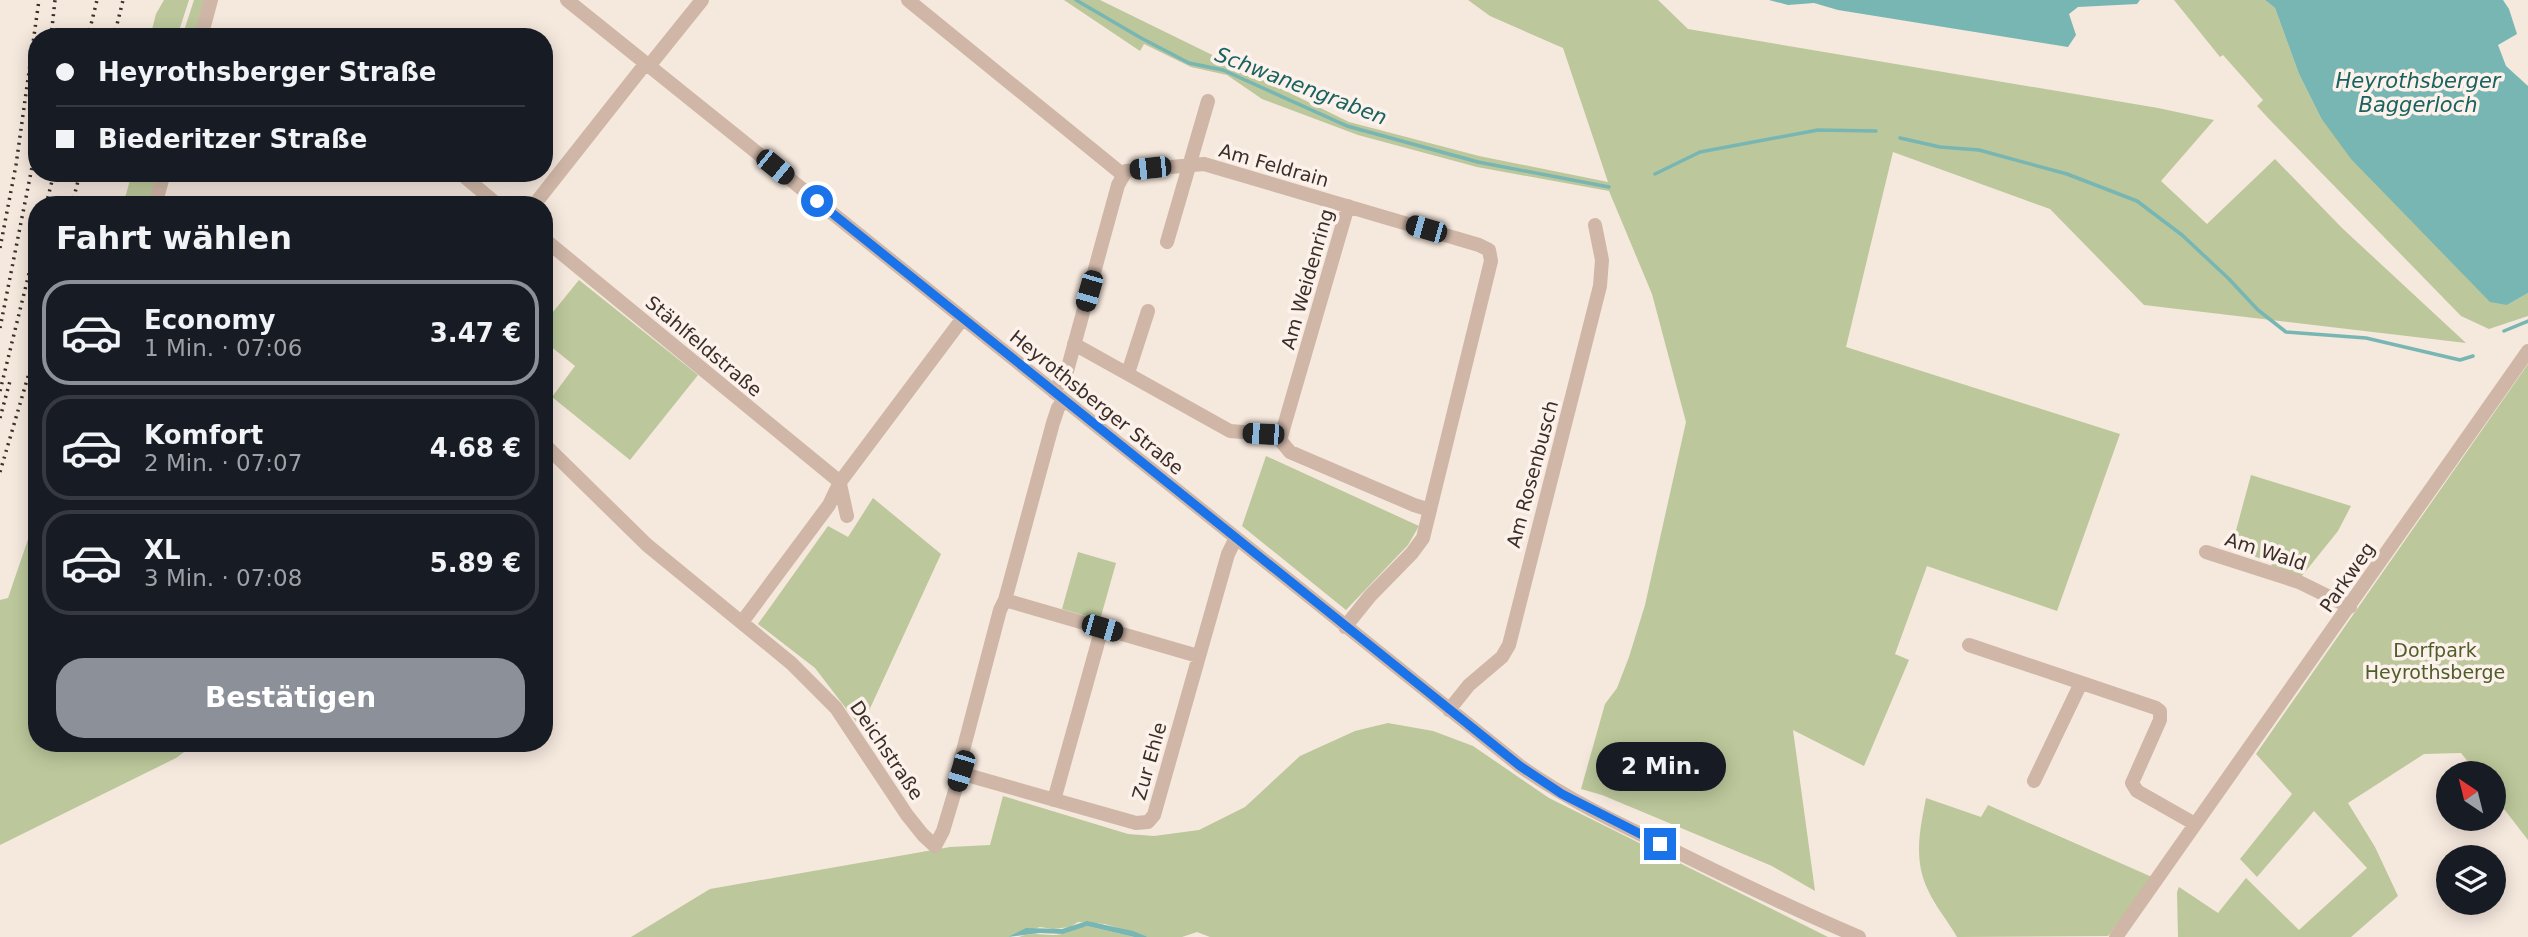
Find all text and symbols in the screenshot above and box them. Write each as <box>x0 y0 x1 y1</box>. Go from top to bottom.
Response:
water label: Schwanengraben <box>1212 42 1390 130</box>
text: Heyrothsberger Straße <box>98 57 436 87</box>
water label: Heyrothsberger Baggerloch <box>2336 69 2502 117</box>
text: Biederitzer Straße <box>98 124 367 154</box>
street label: Am Feldrain <box>1217 139 1331 191</box>
car <box>753 146 798 188</box>
car <box>1129 155 1172 181</box>
route start <box>801 185 833 217</box>
street label: Am Weidenring <box>1276 206 1338 352</box>
car <box>1403 213 1450 245</box>
text: Fahrt wählen <box>56 219 292 257</box>
car <box>1074 268 1105 314</box>
street label: Stählfeldstraße <box>642 291 766 401</box>
icon: car <box>60 301 123 364</box>
text: Economy <box>144 305 275 335</box>
text: 3.47 € <box>430 318 521 348</box>
street label: Heyrothsberger Straße <box>1006 325 1188 479</box>
text: 1 Min. · 07:06 <box>144 335 302 361</box>
street label: Am Rosenbusch <box>1502 398 1562 550</box>
icon: car <box>60 416 123 479</box>
text: Komfort <box>144 420 263 450</box>
car <box>1242 422 1285 446</box>
text: 4.68 € <box>430 433 521 463</box>
text: 2 Min. · 07:07 <box>144 450 302 476</box>
street label: Am Wald <box>2223 528 2309 574</box>
icon: car <box>60 531 123 594</box>
text: XL <box>144 535 181 565</box>
street label: Parkweg <box>2315 538 2379 616</box>
text: 5.89 € <box>430 548 521 578</box>
text: 3 Min. · 07:08 <box>144 565 302 591</box>
car <box>1079 612 1126 644</box>
park label: Dorfpark Heyrothsberge <box>2365 639 2505 683</box>
button: Bestätigen <box>56 658 525 738</box>
street label: Deichstraße <box>846 696 928 804</box>
street label: Zur Ehle <box>1127 720 1171 802</box>
callout: 2 Min. <box>1595 742 1725 792</box>
car <box>945 748 978 794</box>
text: 2 Min. <box>1621 753 1701 779</box>
north arrow <box>2436 761 2506 831</box>
map controls <box>2436 761 2506 915</box>
route end <box>1644 828 1676 860</box>
button: layers <box>2436 845 2506 915</box>

